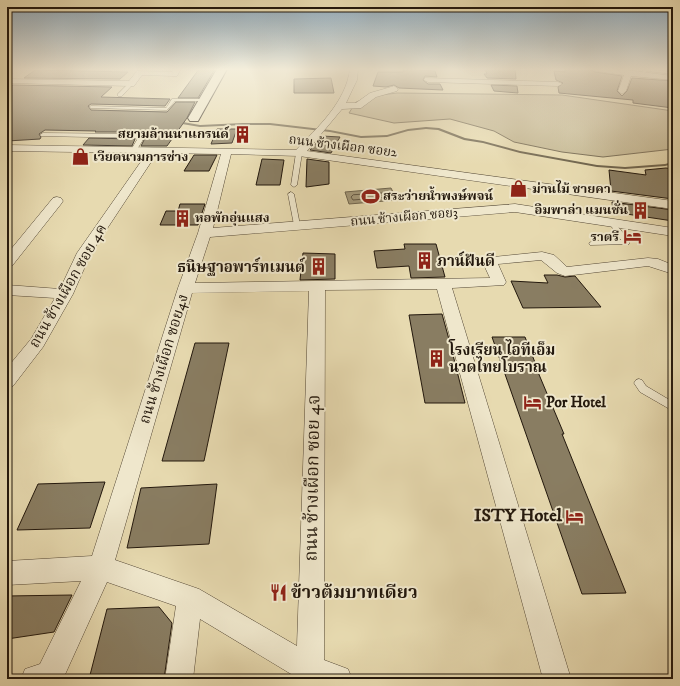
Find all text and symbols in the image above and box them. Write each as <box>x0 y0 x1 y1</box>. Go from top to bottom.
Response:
building icon: สยามล้านนาแกรนด์ <box>232 124 252 144</box>
place label: สยามล้านนาแกรนด์ <box>118 126 230 142</box>
street label: ถนน ช้างเผือก ซอย2 <box>288 131 399 161</box>
shop icon: เวียตนามการช่าง <box>70 147 90 167</box>
place label: เวียตนามการช่าง <box>93 149 188 165</box>
shop icon: ม่านไม้ ชายคา <box>509 179 529 199</box>
place label: ม่านไม้ ชายคา <box>532 180 611 197</box>
sports icon: สระว่ายน้ำพงษ์พจน์ <box>360 186 380 206</box>
place label: สระว่ายน้ำพงษ์พจน์ <box>383 186 494 204</box>
place label: อิมพาล่า แมนชั่น <box>534 200 628 218</box>
building icon: อิมพาล่า แมนชั่น <box>631 200 651 220</box>
street label: ถนน ช้างเผือก ซอย3 <box>350 204 458 230</box>
building icon: หอพักอุ่นแสง <box>172 208 192 228</box>
place label: หอพักอุ่นแสง <box>195 210 270 226</box>
street label: ถนน ช้างเผือก ซอย 4ค <box>25 221 111 351</box>
hotel icon: ราตรี <box>622 227 642 247</box>
place label: ราตรี <box>591 229 620 245</box>
building icon: ภาน์ฝันดี <box>414 251 434 271</box>
place label: ภาน์ฝันดี <box>437 251 495 271</box>
place label: ธนิษฐาอพาร์ทเมนต์ <box>177 257 306 277</box>
building icon: ธนิษฐาอพาร์ทเมนต์ <box>308 257 328 277</box>
street label: ถนน ช้างเผือก ซอย4ง <box>135 292 193 426</box>
place label: โรงเรียน ไอทีเอ็ม นวดไทยโบราณ <box>448 339 555 377</box>
building icon: โรงเรียน ไอทีเอ็ม นวดไทยโบราณ <box>426 349 446 369</box>
hotel icon: Por Hotel <box>523 392 543 412</box>
place label: Por Hotel <box>546 393 606 412</box>
street label: ถนน ช้างเผือก ซอย 4จ <box>301 394 325 562</box>
place label: ISTY Hotel <box>474 505 563 527</box>
hotel icon: ISTY Hotel <box>565 506 585 526</box>
place label: ข้าวต้มบาทเดียว <box>291 582 418 604</box>
restaurant icon: ข้าวต้มบาทเดียว <box>268 583 288 603</box>

